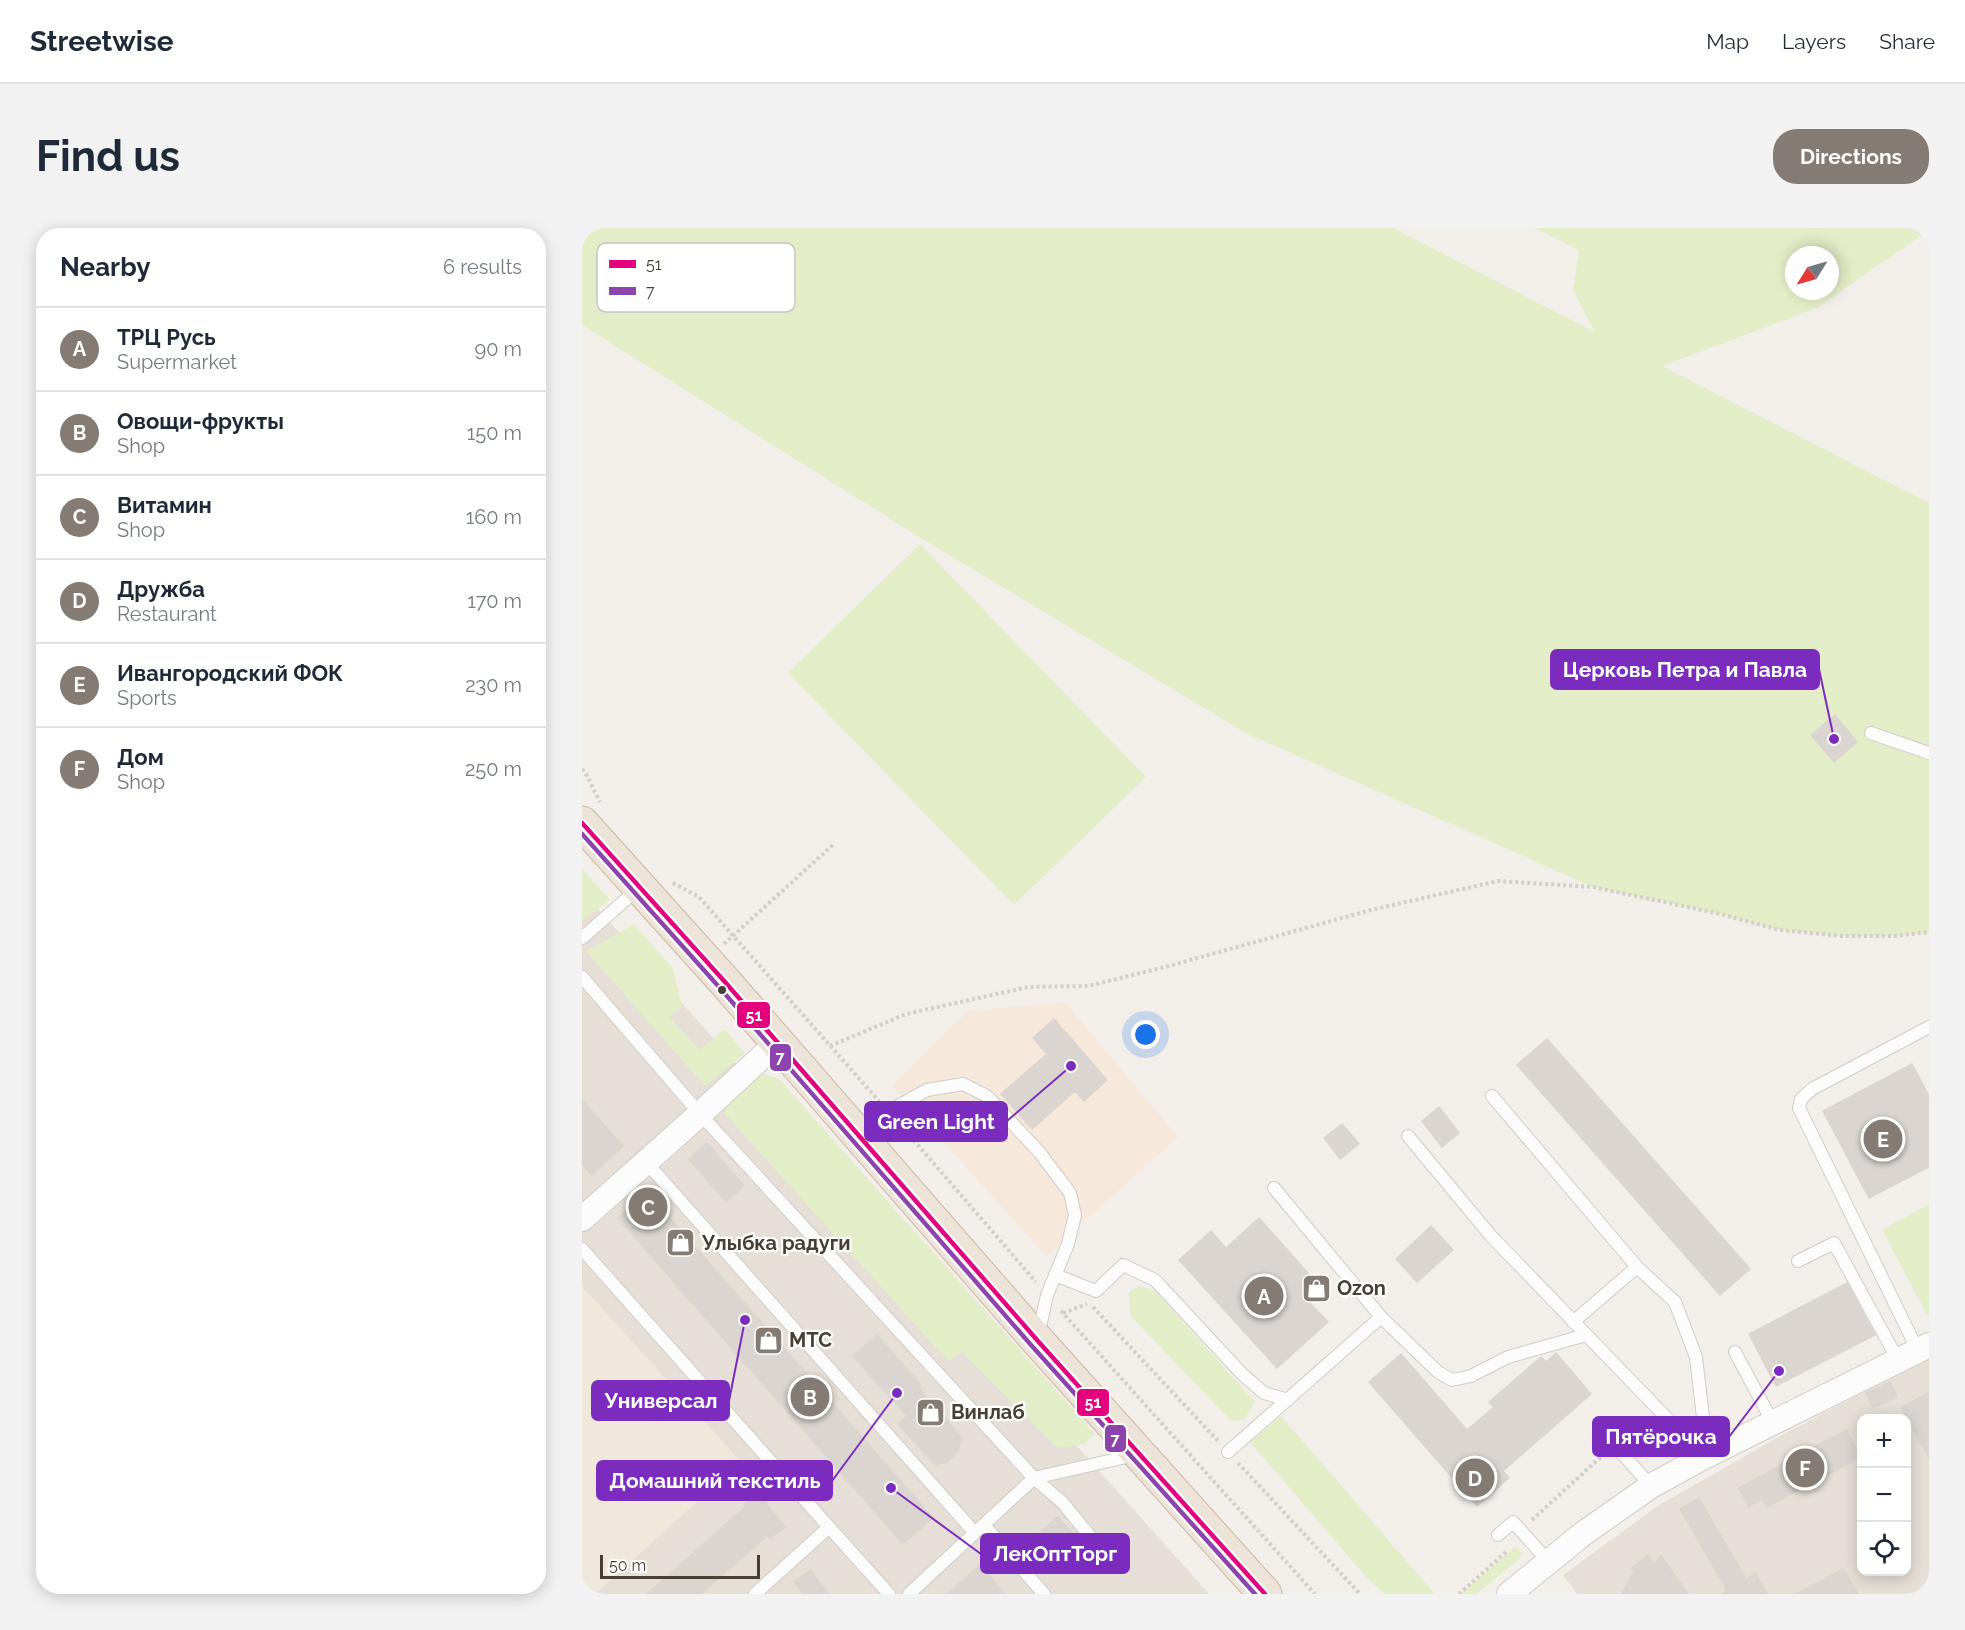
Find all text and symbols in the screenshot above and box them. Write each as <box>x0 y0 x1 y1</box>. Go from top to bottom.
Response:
text: Streetwise <box>30 25 174 58</box>
text: Map <box>1706 29 1749 54</box>
text: Layers <box>1782 29 1846 54</box>
text: Share <box>1879 29 1935 54</box>
button: Directions <box>1773 129 1929 184</box>
text: Find us <box>36 132 180 181</box>
legend <box>597 243 795 312</box>
north arrow <box>1785 246 1839 300</box>
text: Nearby <box>60 252 150 282</box>
text: 6 results <box>443 255 522 279</box>
text: 51 <box>646 255 662 274</box>
text: 7 <box>646 282 655 301</box>
text: ТРЦ Русь <box>117 324 216 350</box>
text: A <box>73 337 86 361</box>
text: 90 m <box>475 337 522 361</box>
text: Supermarket <box>117 350 237 374</box>
text: Овощи-фрукты <box>117 408 284 434</box>
text: B <box>73 421 86 445</box>
text: 150 m <box>467 421 522 445</box>
text: Shop <box>117 434 165 458</box>
text: Витамин <box>117 492 212 518</box>
text: C <box>73 505 86 529</box>
text: 160 m <box>466 505 522 529</box>
text: Shop <box>117 518 165 542</box>
text: Дружба <box>117 576 205 602</box>
text: D <box>72 589 87 613</box>
text: 170 m <box>467 589 522 613</box>
text: Restaurant <box>117 602 217 626</box>
callout: Церковь Петра и Павла <box>1551 650 1819 689</box>
text: Церковь Петра и Павла <box>1563 657 1807 682</box>
text: Ивангородский ФОК <box>117 660 343 686</box>
text: E <box>73 673 86 697</box>
text: 230 m <box>465 673 522 697</box>
text: Sports <box>117 686 177 710</box>
text: Дом <box>117 744 164 770</box>
text: F <box>74 757 85 781</box>
text: 250 m <box>465 757 522 781</box>
text: Shop <box>117 770 165 794</box>
unlabelled marker <box>716 984 728 996</box>
line badge: 51 <box>736 1001 771 1029</box>
text: 51 <box>746 1006 762 1025</box>
your location <box>1131 1020 1160 1049</box>
line badge: 7 <box>769 1043 792 1072</box>
text: 7 <box>776 1048 785 1067</box>
callout: Green Light <box>865 1102 1007 1141</box>
text: Green Light <box>877 1109 995 1134</box>
pin: E <box>1864 1116 1902 1162</box>
pin: C <box>628 1184 668 1230</box>
shop icon: Улыбка радуги <box>665 1227 697 1259</box>
place label: Улыбка радуги <box>701 1231 850 1255</box>
shop icon: Ozon <box>1300 1272 1332 1304</box>
pin: A <box>1244 1274 1284 1318</box>
place label: Ozon <box>1337 1276 1386 1300</box>
shop icon: МТС <box>752 1324 784 1356</box>
place label: МТС <box>789 1328 832 1352</box>
pin: B <box>790 1374 830 1420</box>
callout: Универсал <box>592 1381 729 1420</box>
text: Универсал <box>603 1388 718 1413</box>
line badge: 51 <box>1076 1388 1110 1417</box>
text: 51 <box>1085 1393 1101 1412</box>
shop icon: Винлаб <box>914 1396 946 1428</box>
place label: Винлаб <box>951 1400 1025 1424</box>
map controls <box>1857 1414 1911 1576</box>
button: + <box>1857 1414 1911 1468</box>
callout: Пятёрочка <box>1593 1417 1729 1456</box>
line badge: 7 <box>1104 1424 1127 1453</box>
text: Пятёрочка <box>1605 1424 1717 1449</box>
text: 7 <box>1111 1430 1120 1449</box>
pin: F <box>1786 1446 1824 1490</box>
pin: D <box>1456 1456 1494 1500</box>
callout: Домашний текстиль <box>597 1461 832 1500</box>
text: Домашний текстиль <box>609 1468 821 1493</box>
button: − <box>1857 1468 1911 1522</box>
button: locate <box>1857 1522 1911 1576</box>
callout: ЛекОптТорг <box>981 1534 1129 1573</box>
text: ЛекОптТорг <box>993 1541 1117 1566</box>
scale bar <box>600 1552 760 1580</box>
text: 50 m <box>609 1556 646 1575</box>

